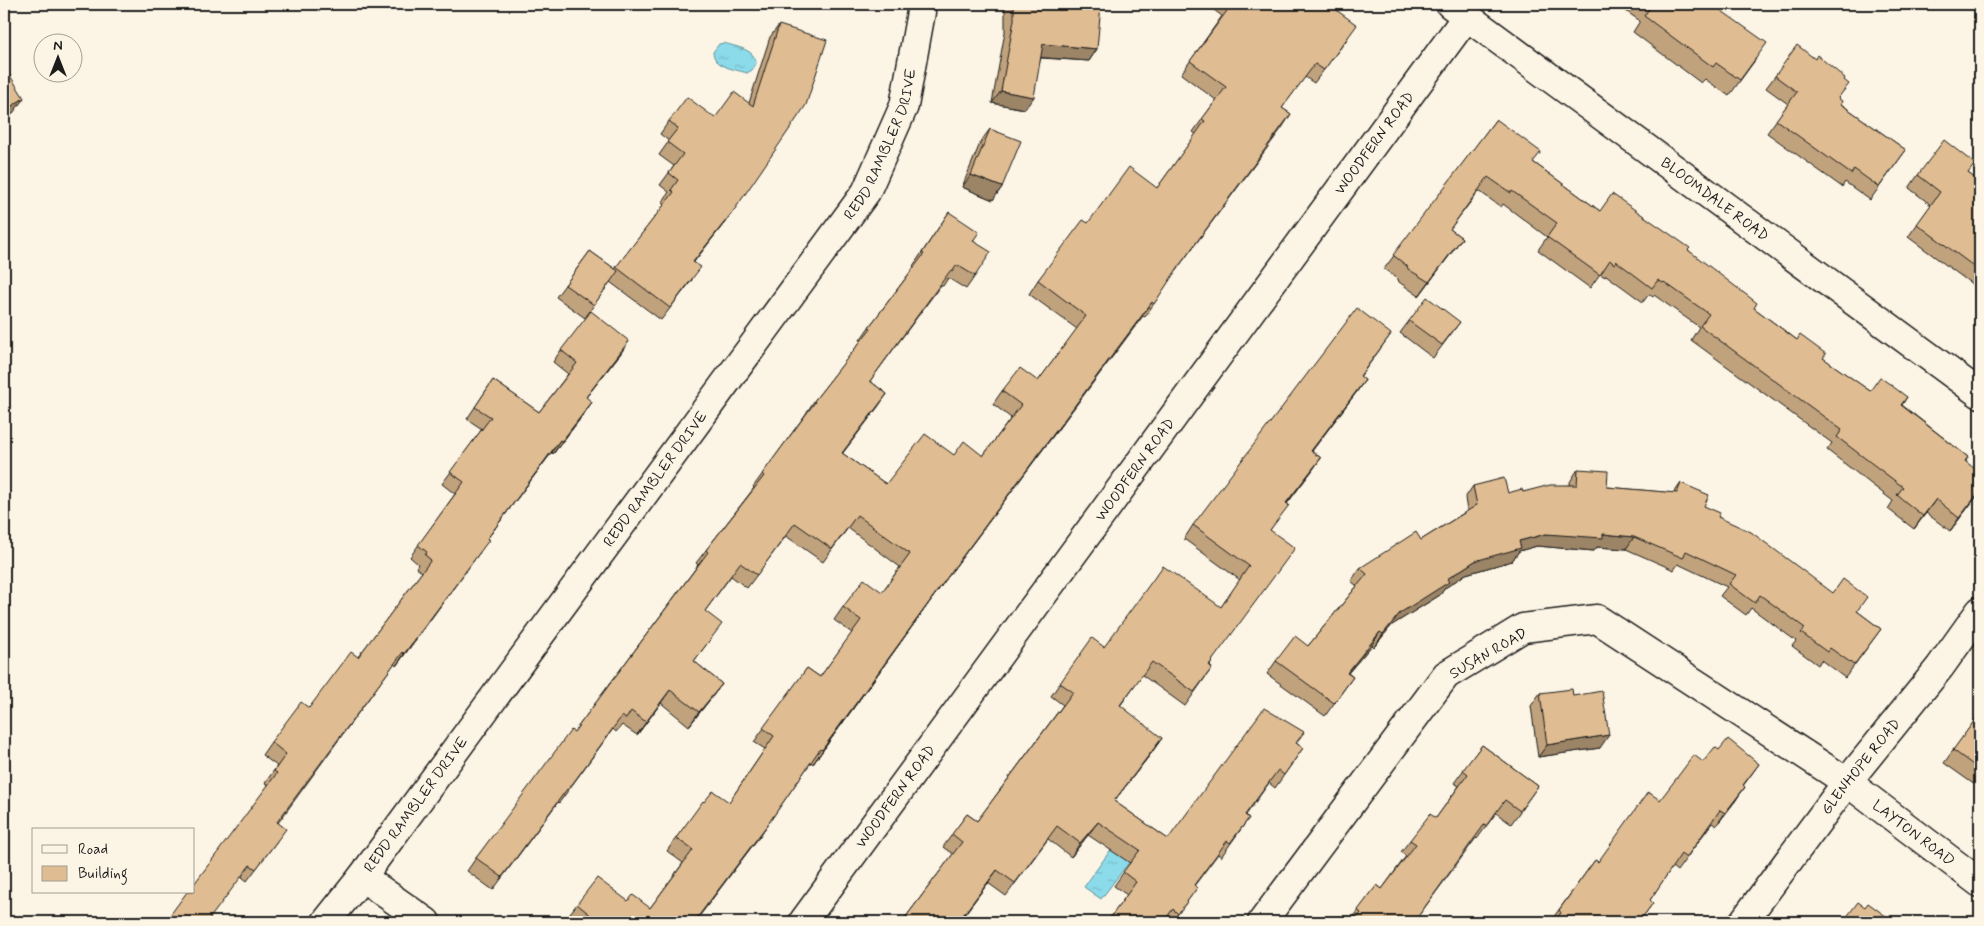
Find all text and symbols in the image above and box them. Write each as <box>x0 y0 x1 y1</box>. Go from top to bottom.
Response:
north arrow <box>32 32 82 82</box>
text: N <box>53 37 63 55</box>
street label: REDD RAMBLER DRIVE <box>840 67 922 224</box>
street label: WOODFERN ROAD <box>1330 88 1419 199</box>
street label: BLOOMDALE ROAD <box>1656 153 1773 246</box>
street label: REDD RAMBLER DRIVE <box>599 407 713 551</box>
street label: WOODFERN ROAD <box>1091 414 1180 526</box>
street label: SUSAN ROAD <box>1446 624 1531 684</box>
street label: GLENHOPE ROAD <box>1817 715 1905 819</box>
street label: REDD RAMBLER DRIVE <box>360 733 473 877</box>
street label: WOODFERN ROAD <box>851 741 941 852</box>
street label: LAYTON ROAD <box>1868 796 1958 871</box>
legend <box>32 828 195 894</box>
text: Road <box>78 840 108 860</box>
text: Building <box>78 864 128 885</box>

